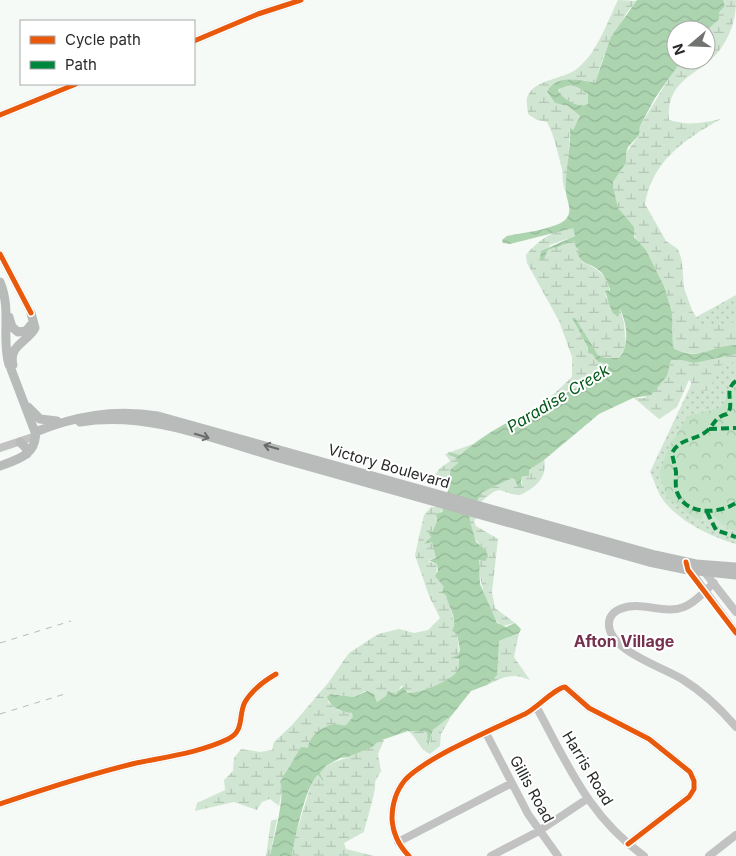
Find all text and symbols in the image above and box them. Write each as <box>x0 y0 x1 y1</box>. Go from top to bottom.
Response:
legend <box>20 20 195 85</box>
north arrow <box>666 20 716 70</box>
text: Cycle path <box>65 30 141 49</box>
text: N <box>668 42 688 57</box>
text: Path <box>65 55 97 74</box>
water label: Paradise Creek <box>503 359 613 436</box>
one-way arrow <box>194 432 210 442</box>
street label: Victory Boulevard <box>326 440 452 492</box>
one-way arrow <box>263 442 279 452</box>
district label: Afton Village <box>574 631 674 651</box>
street label: Harris Road <box>558 727 618 809</box>
street label: Gillis Road <box>506 752 558 826</box>

